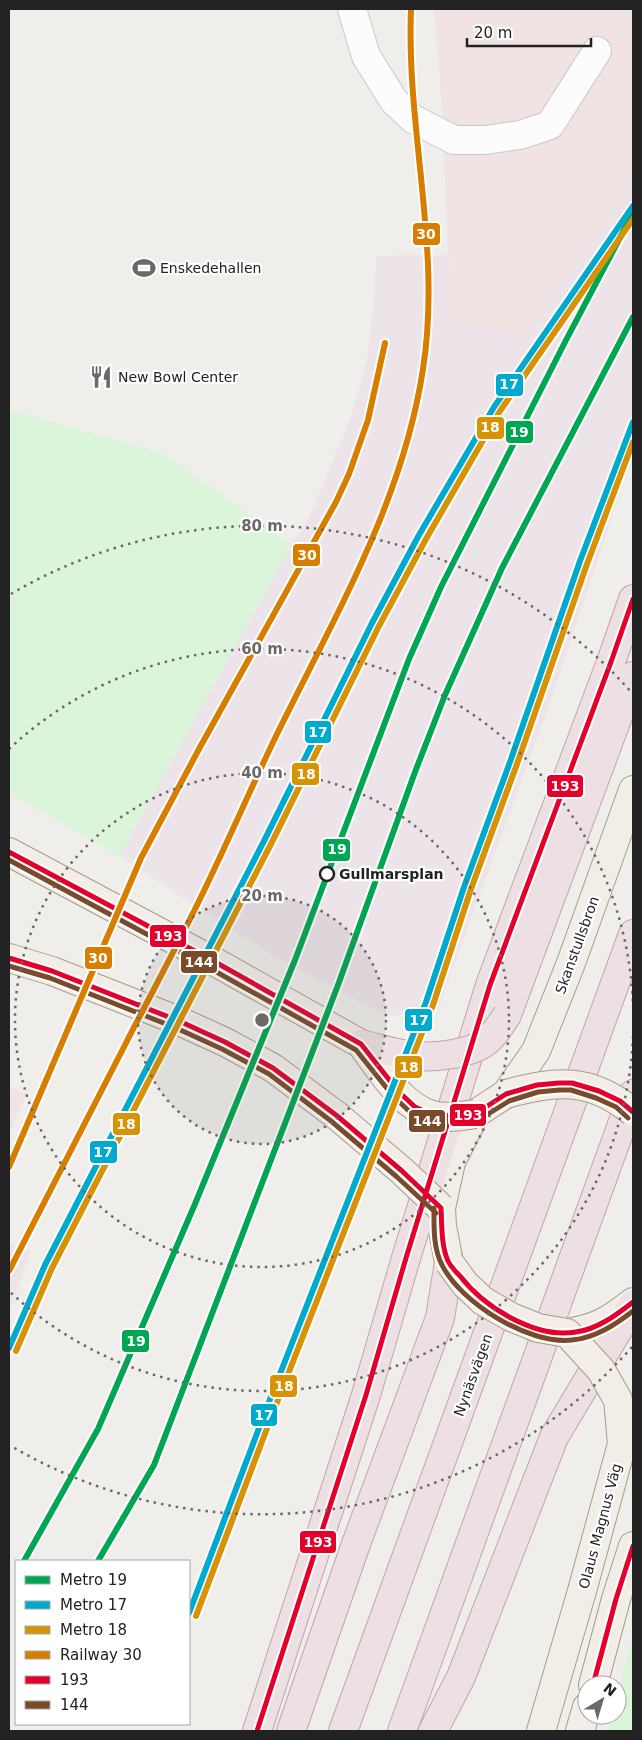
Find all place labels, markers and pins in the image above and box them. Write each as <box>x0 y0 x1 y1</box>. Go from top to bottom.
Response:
sports icon: Enskedehallen <box>131 255 157 281</box>
place label: Enskedehallen <box>160 260 261 276</box>
restaurant icon: New Bowl Center <box>88 364 114 390</box>
place label: New Bowl Center <box>118 369 238 385</box>
marker: Gullmarsplan <box>319 866 335 882</box>
place label: Gullmarsplan <box>339 866 444 882</box>
centre of rings <box>253 1011 271 1029</box>

